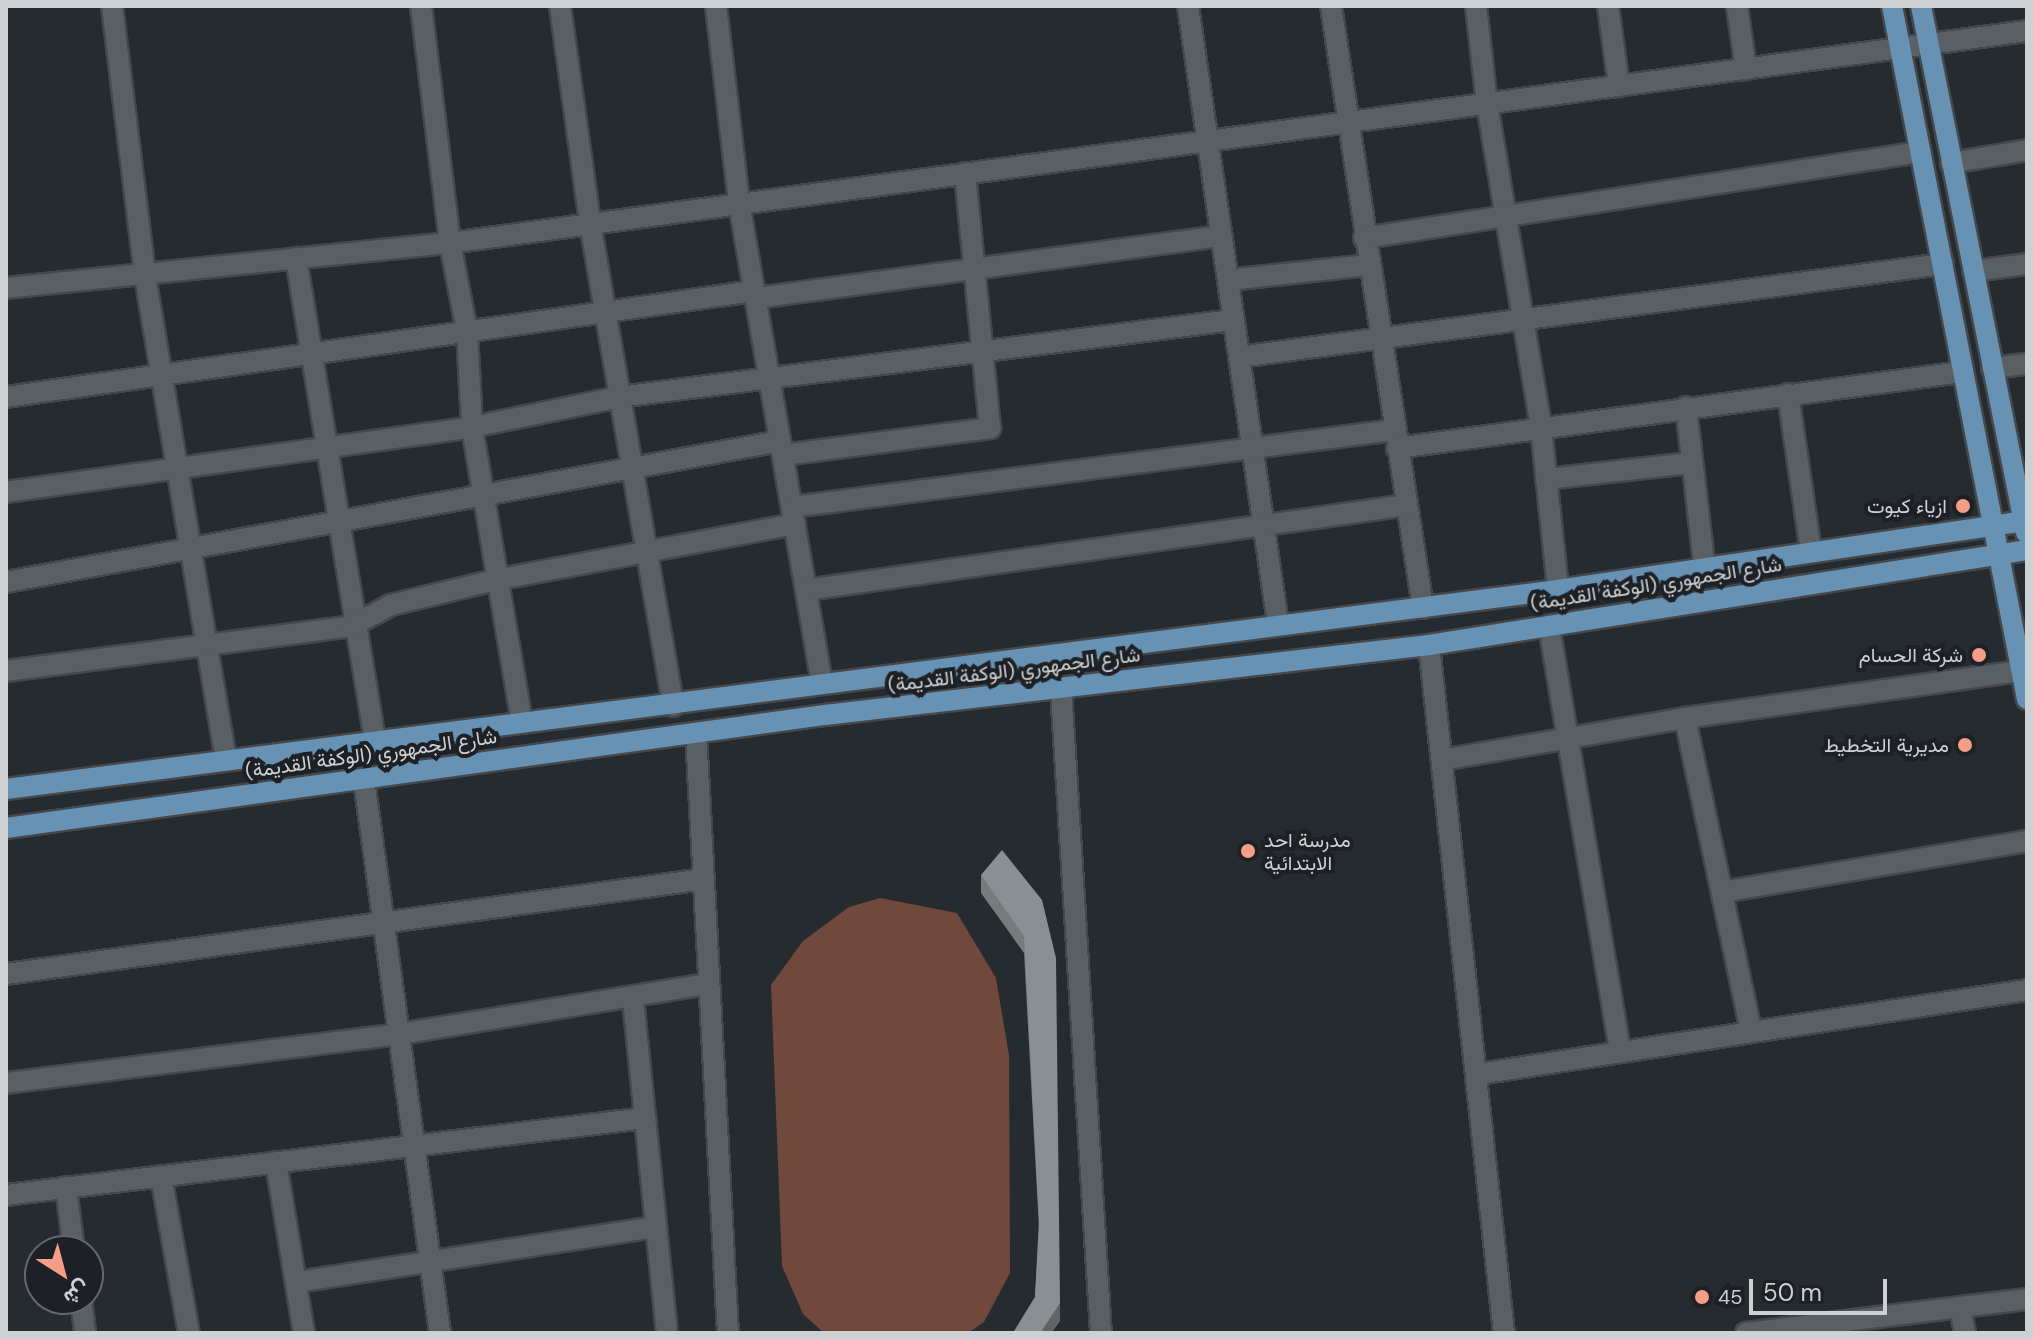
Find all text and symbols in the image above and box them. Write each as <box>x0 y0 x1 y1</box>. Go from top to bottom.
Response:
place label: ازياء كيوت <box>1867 494 1947 518</box>
marker: ازياء كيوت <box>1954 497 1972 515</box>
street label: شارع الجمهوري (الوكفة القديمة) <box>1529 552 1783 616</box>
street label: شارع الجمهوري (الوكفة القديمة) <box>887 643 1141 697</box>
place label: شركة الحسام <box>1859 643 1963 667</box>
marker: شركة الحسام <box>1970 646 1988 664</box>
street label: شارع الجمهوري (الوكفة القديمة) <box>244 724 498 784</box>
place label: مديرية التخطيط <box>1824 733 1949 757</box>
marker: مديرية التخطيط <box>1956 736 1974 754</box>
place label: مدرسة احد الابتدائية <box>1264 828 1351 875</box>
marker: مدرسة احد الابتدائية <box>1239 842 1257 860</box>
north arrow <box>24 1235 104 1315</box>
scale bar <box>1753 1263 1891 1313</box>
text: ش <box>58 1274 96 1313</box>
text: 50 m <box>1763 1277 1822 1308</box>
place label: 45 <box>1718 1285 1742 1309</box>
marker: 45 <box>1693 1288 1711 1306</box>

